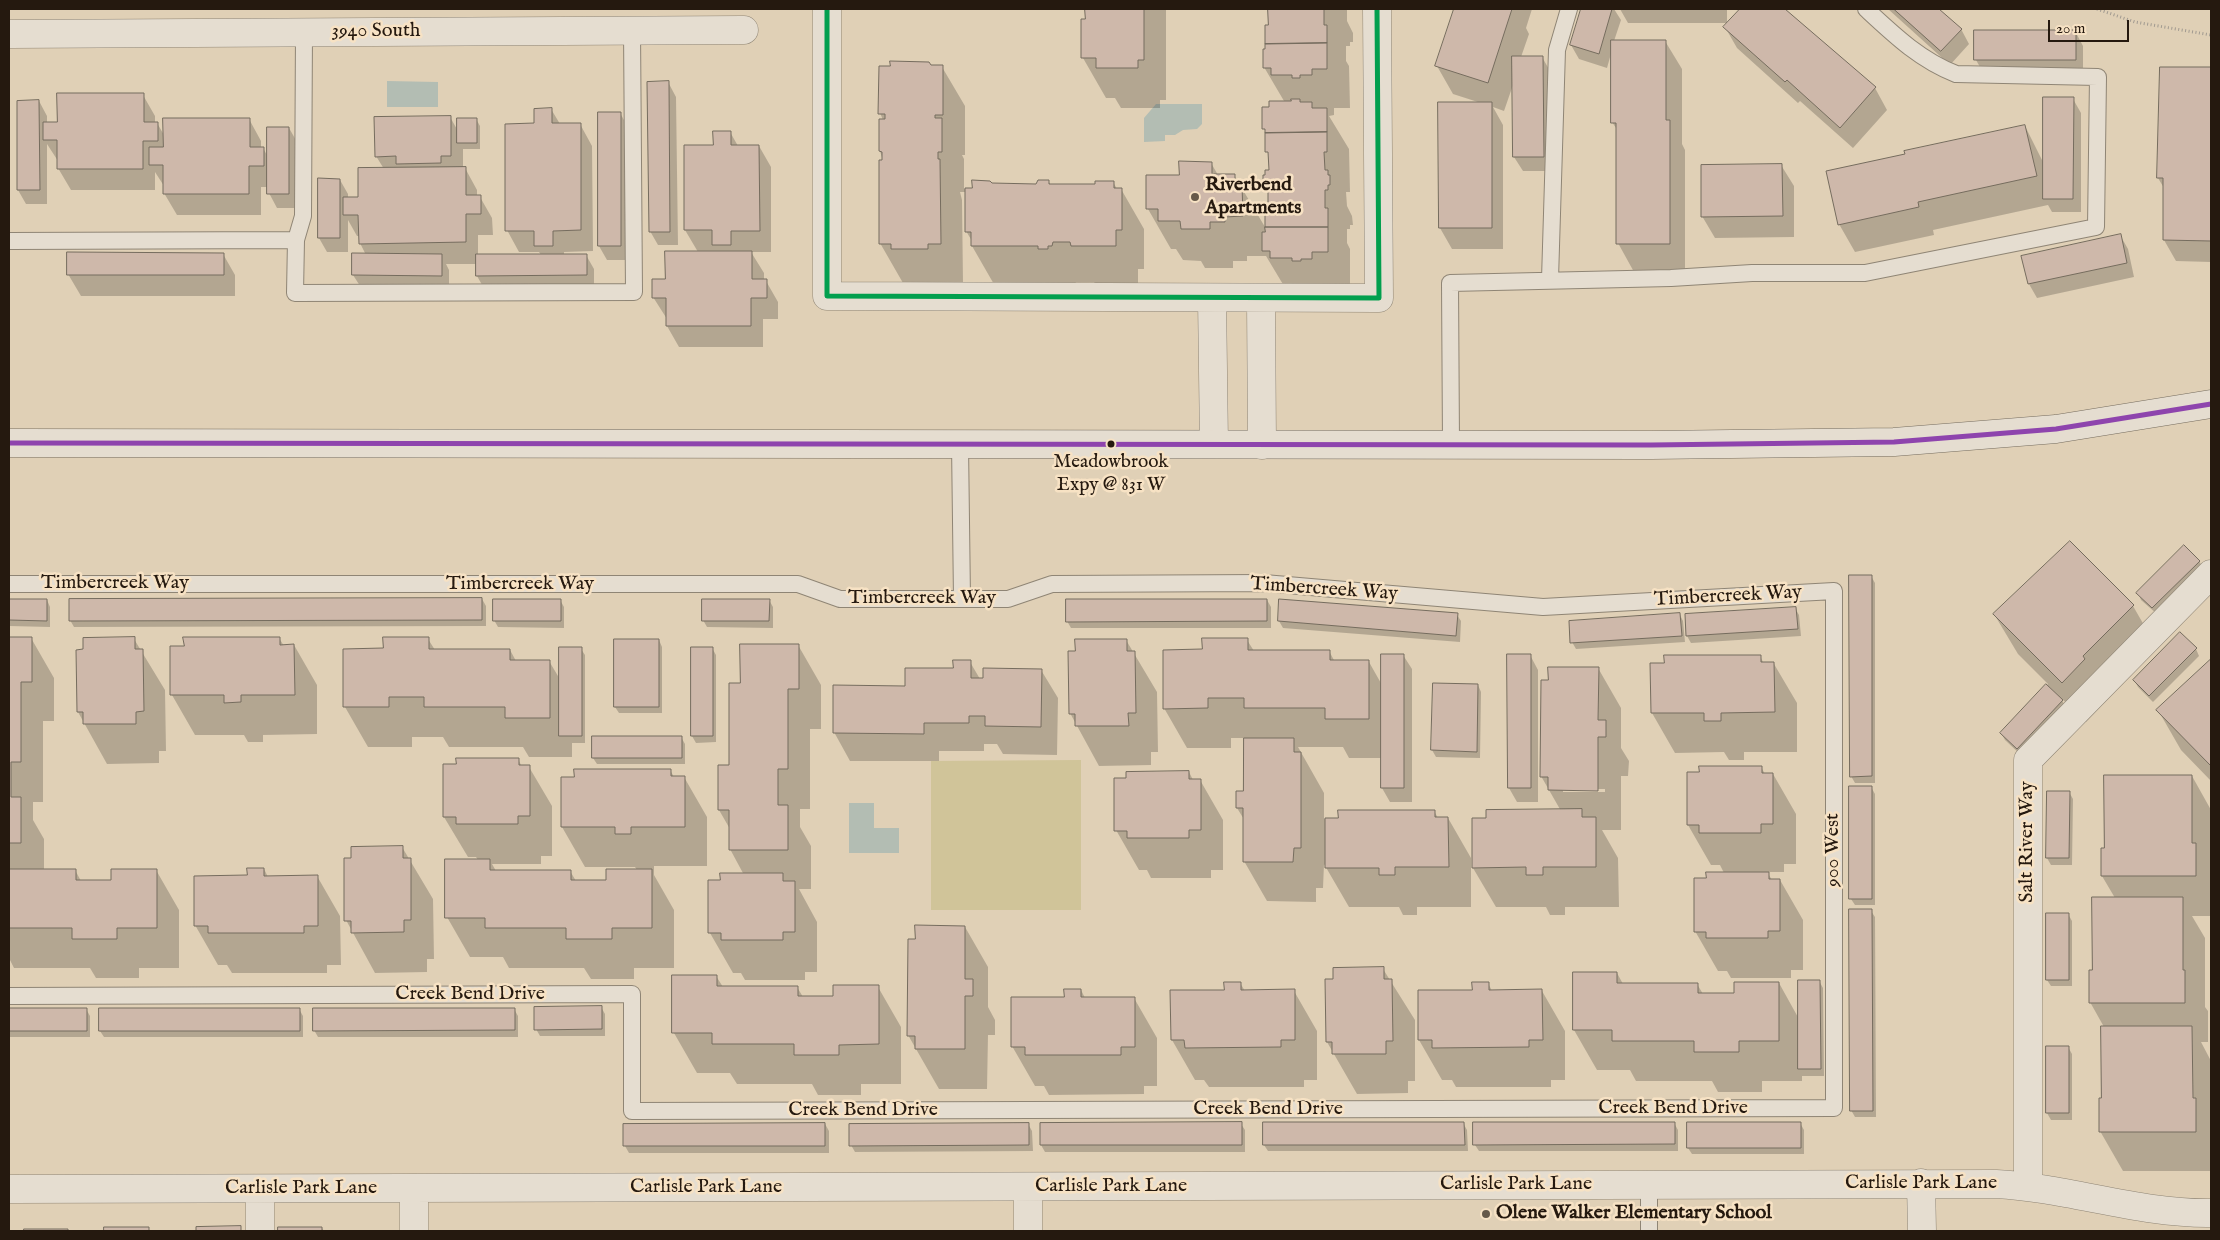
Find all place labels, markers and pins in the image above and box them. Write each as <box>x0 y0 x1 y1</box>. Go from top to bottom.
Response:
place label: Riverbend Apartments <box>1205 174 1301 221</box>
marker: Riverbend Apartments <box>1189 191 1201 203</box>
marker: Meadowbrook Expy @ 831 W <box>1106 439 1116 449</box>
place label: Meadowbrook Expy @ 831 W <box>1054 452 1168 496</box>
place label: Olene Walker Elementary School <box>1496 1202 1772 1226</box>
marker: Olene Walker Elementary School <box>1480 1208 1492 1220</box>

